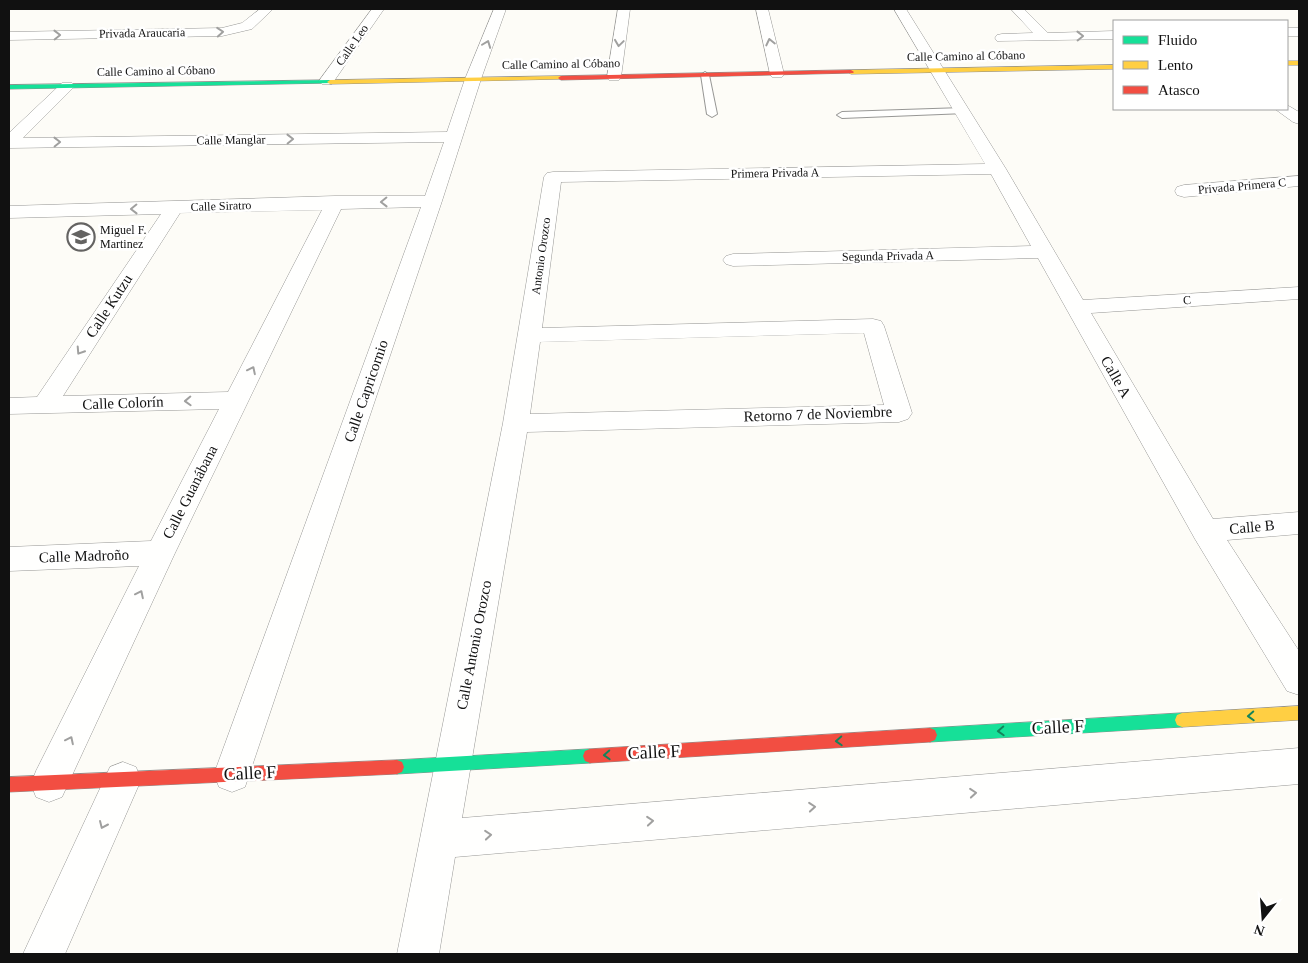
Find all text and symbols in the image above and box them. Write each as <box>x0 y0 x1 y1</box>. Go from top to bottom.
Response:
legend <box>1113 20 1288 110</box>
street label: Calle Leo <box>333 22 371 68</box>
street label: Privada Araucaria <box>99 25 186 41</box>
one-way arrow <box>216 26 224 37</box>
one-way arrow <box>54 30 62 40</box>
one-way arrow <box>1076 31 1084 41</box>
text: Fluido <box>1158 32 1197 48</box>
one-way arrow <box>765 37 776 46</box>
one-way arrow <box>614 38 624 47</box>
one-way arrow <box>481 40 491 49</box>
street label: Calle Camino al Cóbano <box>907 48 1025 64</box>
street label: Calle Camino al Cóbano <box>502 56 620 72</box>
text: Lento <box>1158 57 1193 73</box>
street label: Calle Camino al Cóbano <box>97 63 215 79</box>
text: Atasco <box>1158 82 1200 98</box>
street label: Calle Manglar <box>196 132 266 148</box>
one-way arrow <box>286 134 294 144</box>
one-way arrow <box>54 137 62 148</box>
street label: Primera Privada A <box>731 165 820 181</box>
street label: Privada Primera C <box>1197 175 1287 197</box>
one-way arrow <box>380 196 388 207</box>
street label: Calle Siratro <box>190 198 252 214</box>
one-way arrow <box>130 203 138 214</box>
street label: Antonio Orozco <box>529 217 553 295</box>
school or university icon: Miguel F. Martinez <box>66 222 96 252</box>
place label: Miguel F. Martinez <box>100 223 146 251</box>
street label: Segunda Privada A <box>842 248 934 264</box>
street label: Calle Kutzu <box>83 271 136 341</box>
street label: C <box>1183 293 1191 307</box>
street label: Calle Capricornio <box>341 338 391 444</box>
one-way arrow <box>76 345 86 354</box>
street label: Calle A <box>1098 353 1134 401</box>
one-way arrow <box>246 366 256 375</box>
street label: Calle Colorín <box>82 394 164 412</box>
one-way arrow <box>184 396 192 406</box>
street label: Retorno 7 de Noviembre <box>743 403 893 425</box>
street label: Calle Guanábana <box>160 442 221 541</box>
street label: Calle B <box>1229 517 1275 537</box>
street label: Calle Madroño <box>39 546 129 566</box>
street label: Calle Antonio Orozco <box>454 579 494 711</box>
one-way arrow <box>134 590 144 599</box>
one-way arrow <box>1246 710 1254 721</box>
street label: Calle F <box>1031 716 1085 738</box>
one-way arrow <box>997 725 1005 736</box>
one-way arrow <box>835 735 843 746</box>
one-way arrow <box>64 736 74 745</box>
street label: Calle F <box>627 741 681 763</box>
one-way arrow <box>602 749 610 760</box>
street label: Calle F <box>223 762 277 784</box>
one-way arrow <box>970 788 978 799</box>
one-way arrow <box>808 802 816 813</box>
one-way arrow <box>646 816 654 827</box>
one-way arrow <box>98 820 109 829</box>
one-way arrow <box>484 830 492 841</box>
north arrow <box>1238 893 1288 943</box>
text: N <box>1252 921 1266 939</box>

